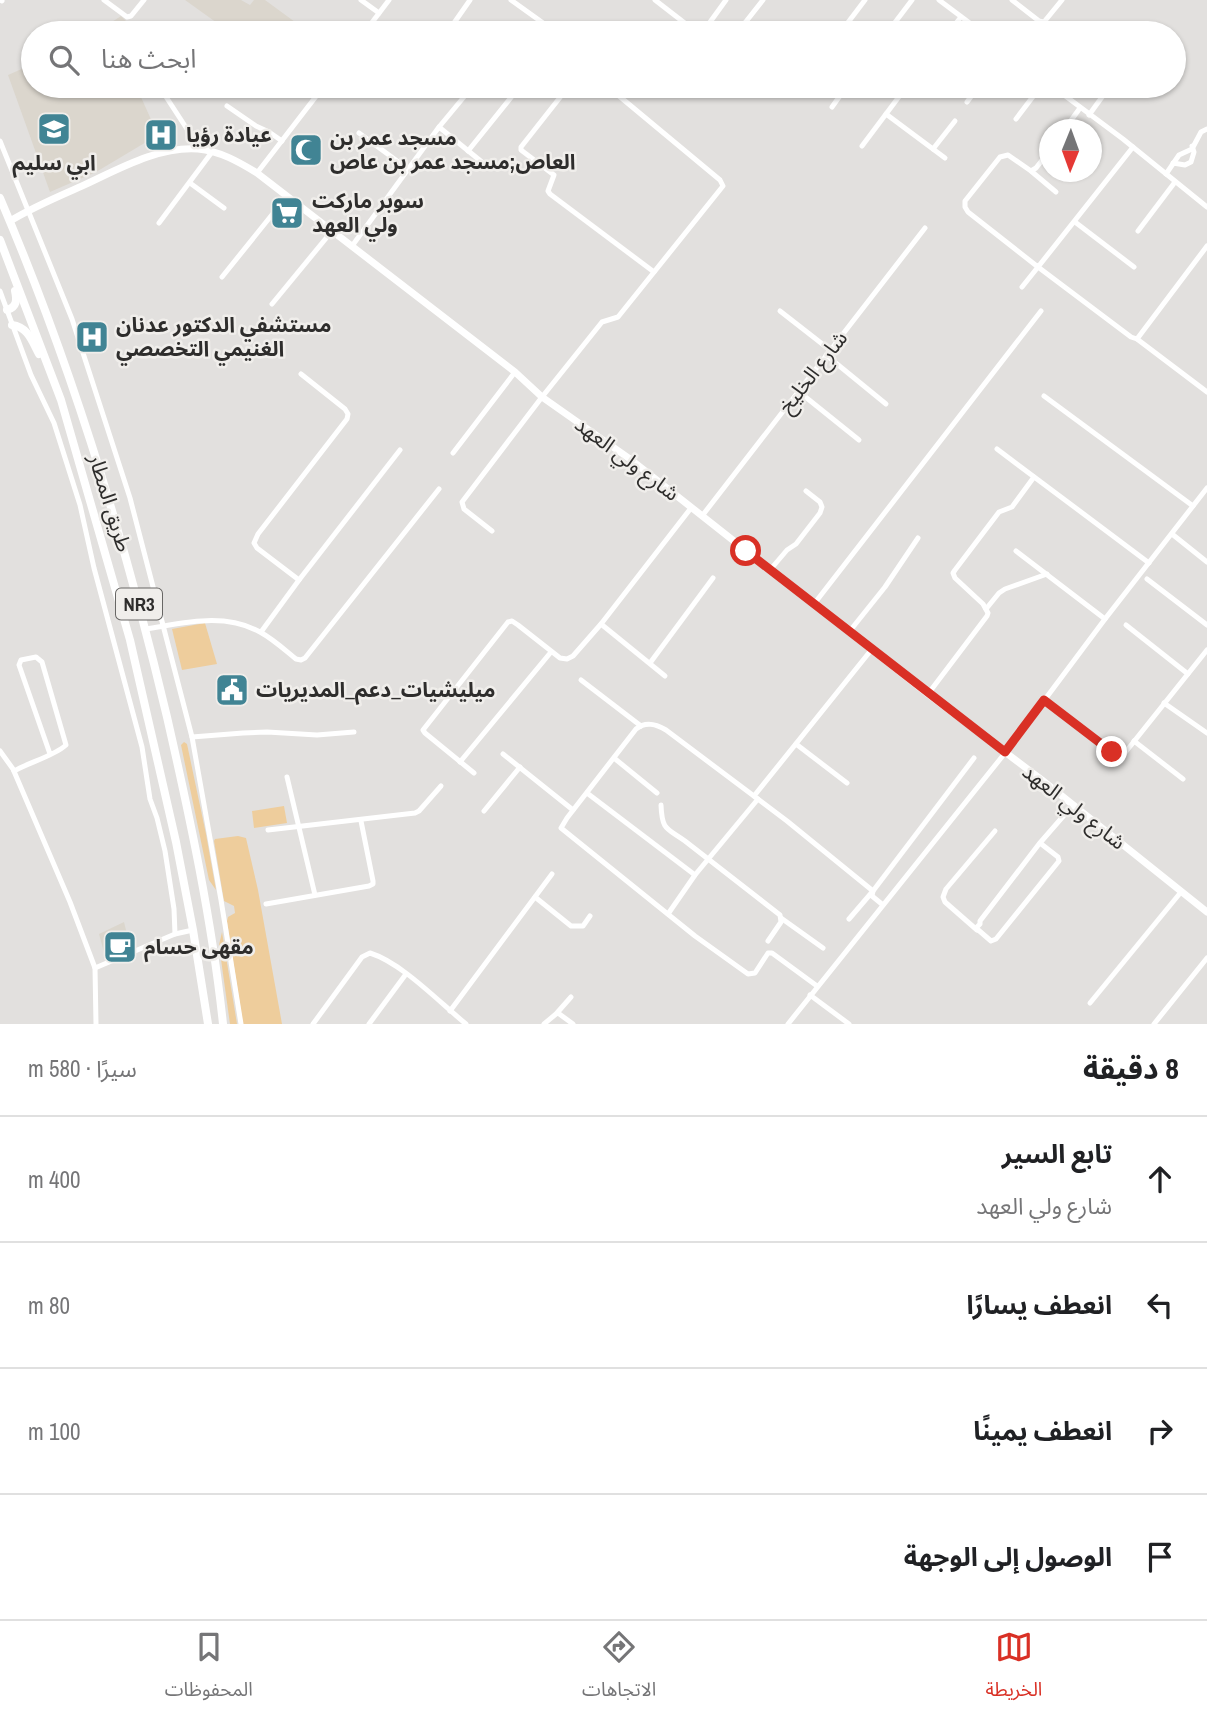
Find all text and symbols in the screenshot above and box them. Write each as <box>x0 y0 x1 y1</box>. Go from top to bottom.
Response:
search box <box>21 21 1186 98</box>
icon: search <box>45 41 83 79</box>
text: ابحث هنا <box>101 41 197 76</box>
school or university icon: ابي سليم <box>35 110 73 148</box>
hospital icon: عيادة رؤيا <box>142 116 180 154</box>
north arrow <box>1039 119 1102 182</box>
place label: عيادة رؤيا <box>186 120 272 149</box>
place label: مسجد عمر بن العاص;مسجد عمر بن عاص <box>330 123 576 176</box>
mosque icon: مسجد عمر بن العاص;مسجد عمر بن عاص <box>287 131 325 169</box>
place label: ابي سليم <box>12 148 96 180</box>
place label: سوبر ماركت ولي العهد <box>312 186 424 242</box>
supermarket icon: سوبر ماركت ولي العهد <box>268 194 306 232</box>
place label: مستشفي الدكتور عدنان الغنيمي التخصصي <box>116 310 331 366</box>
hospital icon: مستشفي الدكتور عدنان الغنيمي التخصصي <box>73 318 111 356</box>
street label: شارع الخليخ <box>771 324 855 420</box>
street label: شارع ولي العهد <box>568 410 686 509</box>
street label: طريق المطار <box>82 449 139 556</box>
route start <box>730 535 761 566</box>
road number: NR3 <box>116 589 162 620</box>
public building icon: ميليشيات_دعم_المديريات <box>213 671 251 709</box>
place label: ميليشيات_دعم_المديريات <box>256 675 496 705</box>
route end <box>1096 736 1127 767</box>
street label: شارع ولي العهد <box>1015 757 1132 858</box>
cafe icon: مقهى حسام <box>101 928 139 966</box>
place label: مقهى حسام <box>144 932 254 963</box>
text: 8 دقيقة <box>1083 1048 1179 1088</box>
text: سيرًا · 580 m <box>28 1053 137 1084</box>
text: تابع السير <box>1002 1136 1112 1171</box>
icon: ahead <box>1141 1160 1179 1198</box>
text: 400 m <box>28 1164 80 1195</box>
text: شارع ولي العهد <box>976 1190 1112 1221</box>
icon: left <box>1141 1286 1179 1324</box>
text: انعطف يسارًا <box>966 1287 1112 1322</box>
text: 80 m <box>28 1290 70 1321</box>
icon: right <box>1141 1412 1179 1450</box>
text: انعطف يمينًا <box>973 1413 1112 1448</box>
text: 100 m <box>28 1416 80 1447</box>
icon: arrive <box>1141 1538 1179 1576</box>
text: الوصول إلى الوجهة <box>904 1539 1112 1574</box>
tab: المحفوظات <box>165 1628 253 1710</box>
tab: الاتجاهات <box>582 1628 656 1710</box>
tab: الخريطة <box>985 1628 1042 1710</box>

